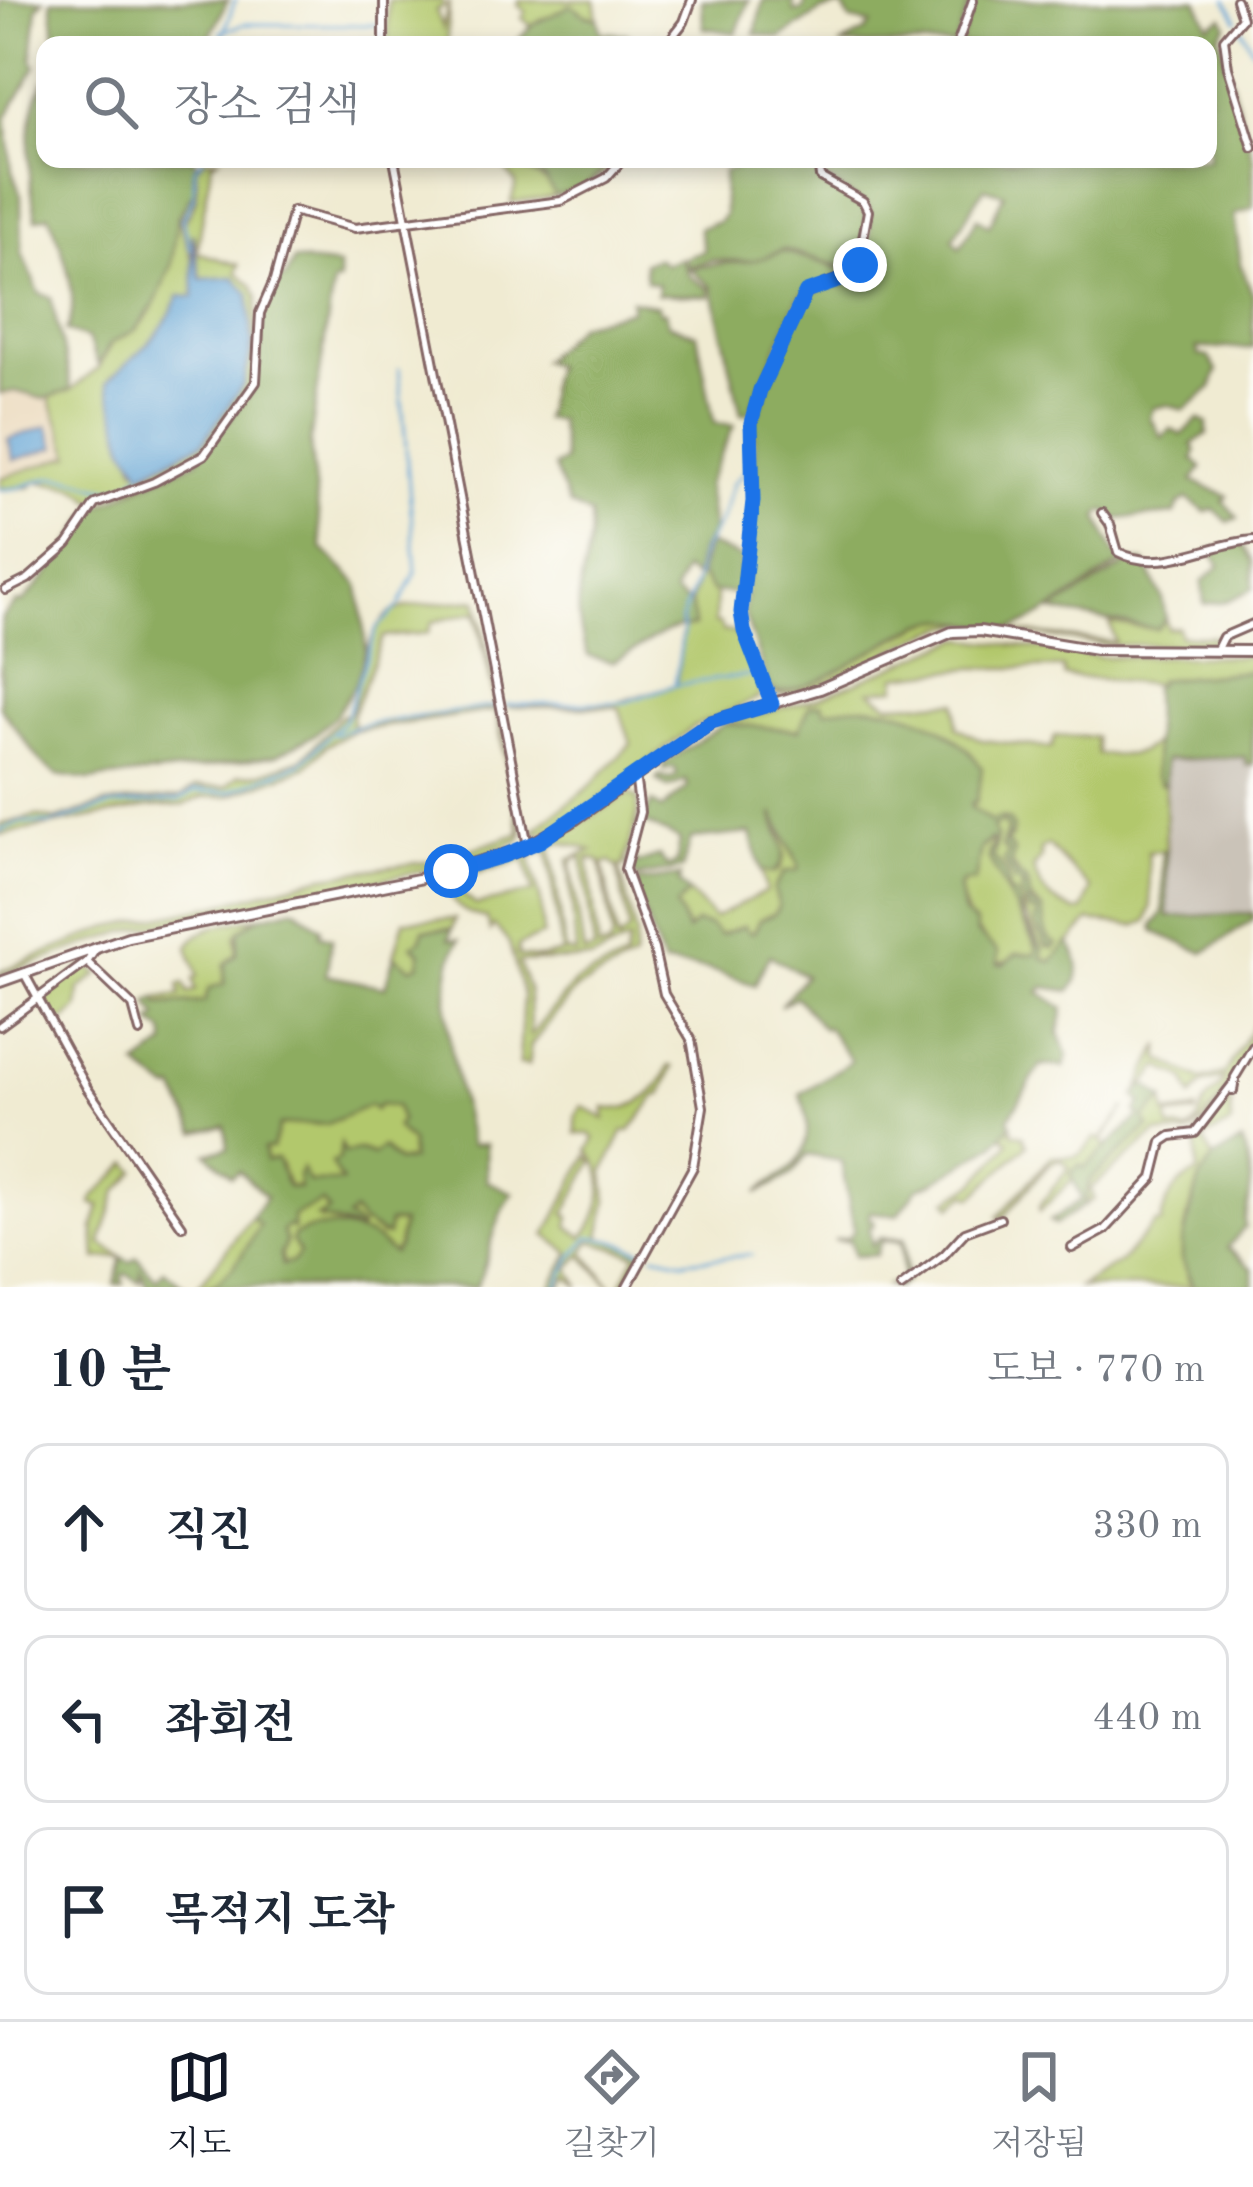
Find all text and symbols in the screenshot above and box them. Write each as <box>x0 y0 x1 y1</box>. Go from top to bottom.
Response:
search box <box>36 36 1217 168</box>
icon: search <box>78 69 144 135</box>
text: 장소 검색 <box>174 86 360 131</box>
route end <box>833 238 887 292</box>
route start <box>424 844 478 898</box>
text: 10 분 <box>48 1347 171 1398</box>
text: 도보 · 770 m <box>987 1351 1205 1390</box>
icon: ahead <box>51 1494 117 1560</box>
text: 330 m <box>1092 1507 1202 1546</box>
text: 직진 <box>165 1511 252 1556</box>
icon: left <box>51 1686 117 1752</box>
text: 440 m <box>1092 1699 1202 1738</box>
text: 좌회전 <box>165 1703 295 1748</box>
icon: arrive <box>51 1878 117 1944</box>
text: 목적지 도착 <box>165 1895 395 1940</box>
tab: 지도 <box>166 2044 232 2166</box>
tab: 길찾기 <box>564 2044 660 2166</box>
tab: 저장됨 <box>991 2044 1087 2166</box>

